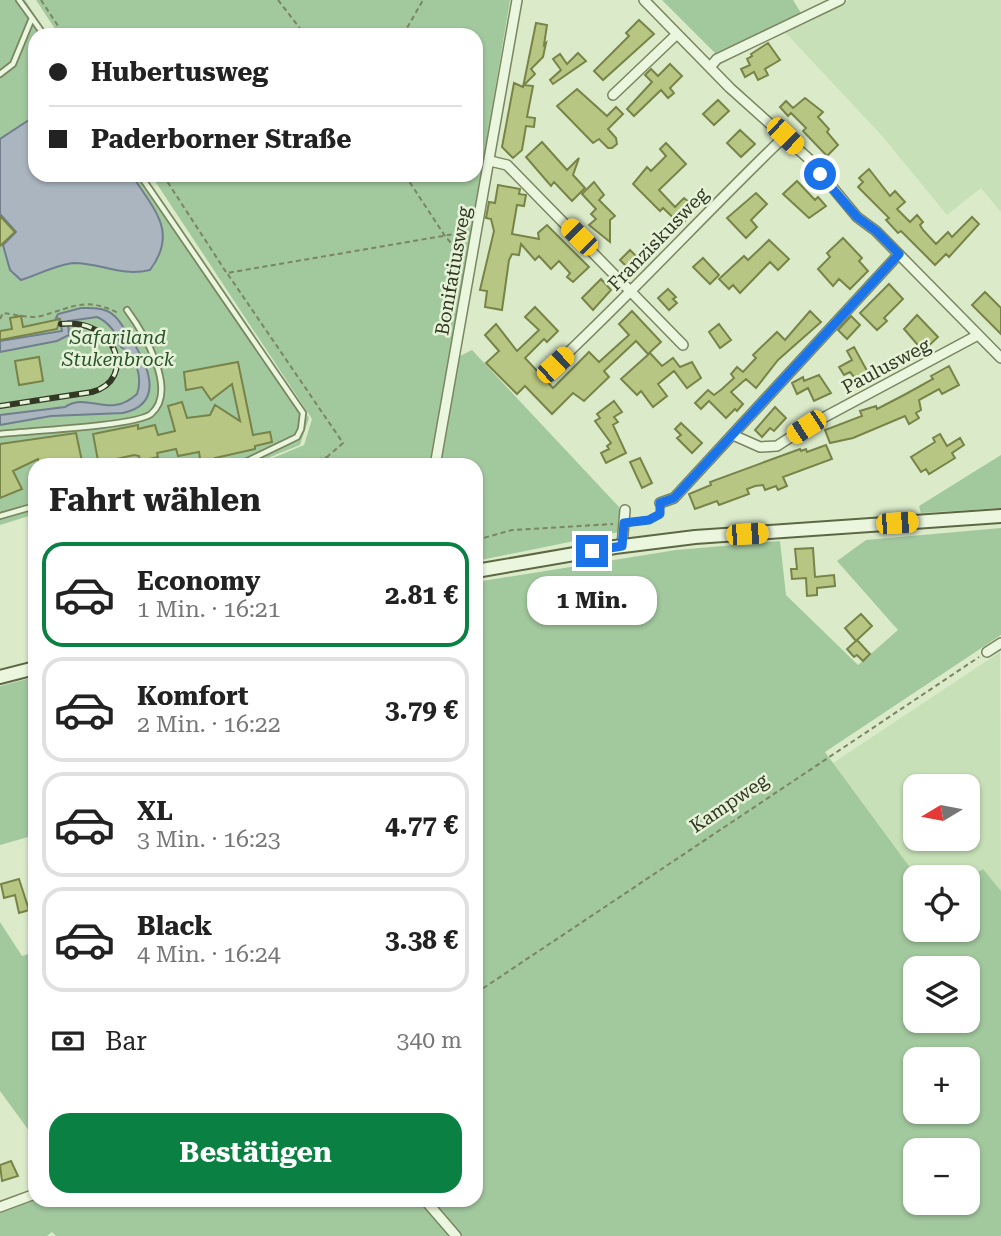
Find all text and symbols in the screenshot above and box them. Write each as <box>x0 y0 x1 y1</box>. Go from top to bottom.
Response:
text: Hubertusweg <box>91 57 268 87</box>
car <box>763 114 808 158</box>
text: Paderborner Straße <box>91 124 352 154</box>
route start <box>804 158 836 190</box>
street label: Franziskusweg <box>603 182 713 295</box>
street label: Bonifatiusweg <box>430 205 476 337</box>
car <box>557 215 602 259</box>
park label: Safariland Stukenbrock <box>61 326 175 371</box>
street label: Paulusweg <box>838 333 934 399</box>
car <box>533 343 578 387</box>
car <box>783 407 830 447</box>
text: Fahrt wählen <box>49 481 261 519</box>
car <box>876 511 919 535</box>
car <box>726 522 769 546</box>
route end <box>576 535 608 567</box>
icon: car <box>53 563 116 626</box>
text: Economy <box>137 566 260 596</box>
callout: 1 Min. <box>527 576 657 624</box>
text: 2.81 € <box>385 580 458 610</box>
text: 1 Min. <box>556 587 628 614</box>
text: 1 Min. · 16:21 <box>137 596 281 623</box>
icon: car <box>53 678 116 741</box>
text: Komfort <box>137 681 249 711</box>
text: 3.79 € <box>385 695 458 725</box>
text: 2 Min. · 16:22 <box>137 711 281 738</box>
street label: Kampweg <box>685 768 773 838</box>
north arrow <box>903 774 980 850</box>
map controls <box>903 774 980 1215</box>
icon: car <box>53 793 116 856</box>
text: XL <box>137 796 173 826</box>
text: 4.77 € <box>385 810 458 840</box>
text: 3 Min. · 16:23 <box>137 826 281 853</box>
button: locate <box>903 865 980 942</box>
icon: car <box>53 908 116 971</box>
text: Black <box>137 911 212 941</box>
text: 3.38 € <box>385 925 458 955</box>
text: 4 Min. · 16:24 <box>137 941 281 968</box>
button: layers <box>903 956 980 1033</box>
icon: cash <box>49 1022 87 1060</box>
text: Bar <box>105 1026 147 1056</box>
text: 340 m <box>397 1027 462 1054</box>
button: + <box>903 1047 980 1124</box>
button: Bestätigen <box>49 1113 462 1193</box>
button: − <box>903 1138 980 1215</box>

